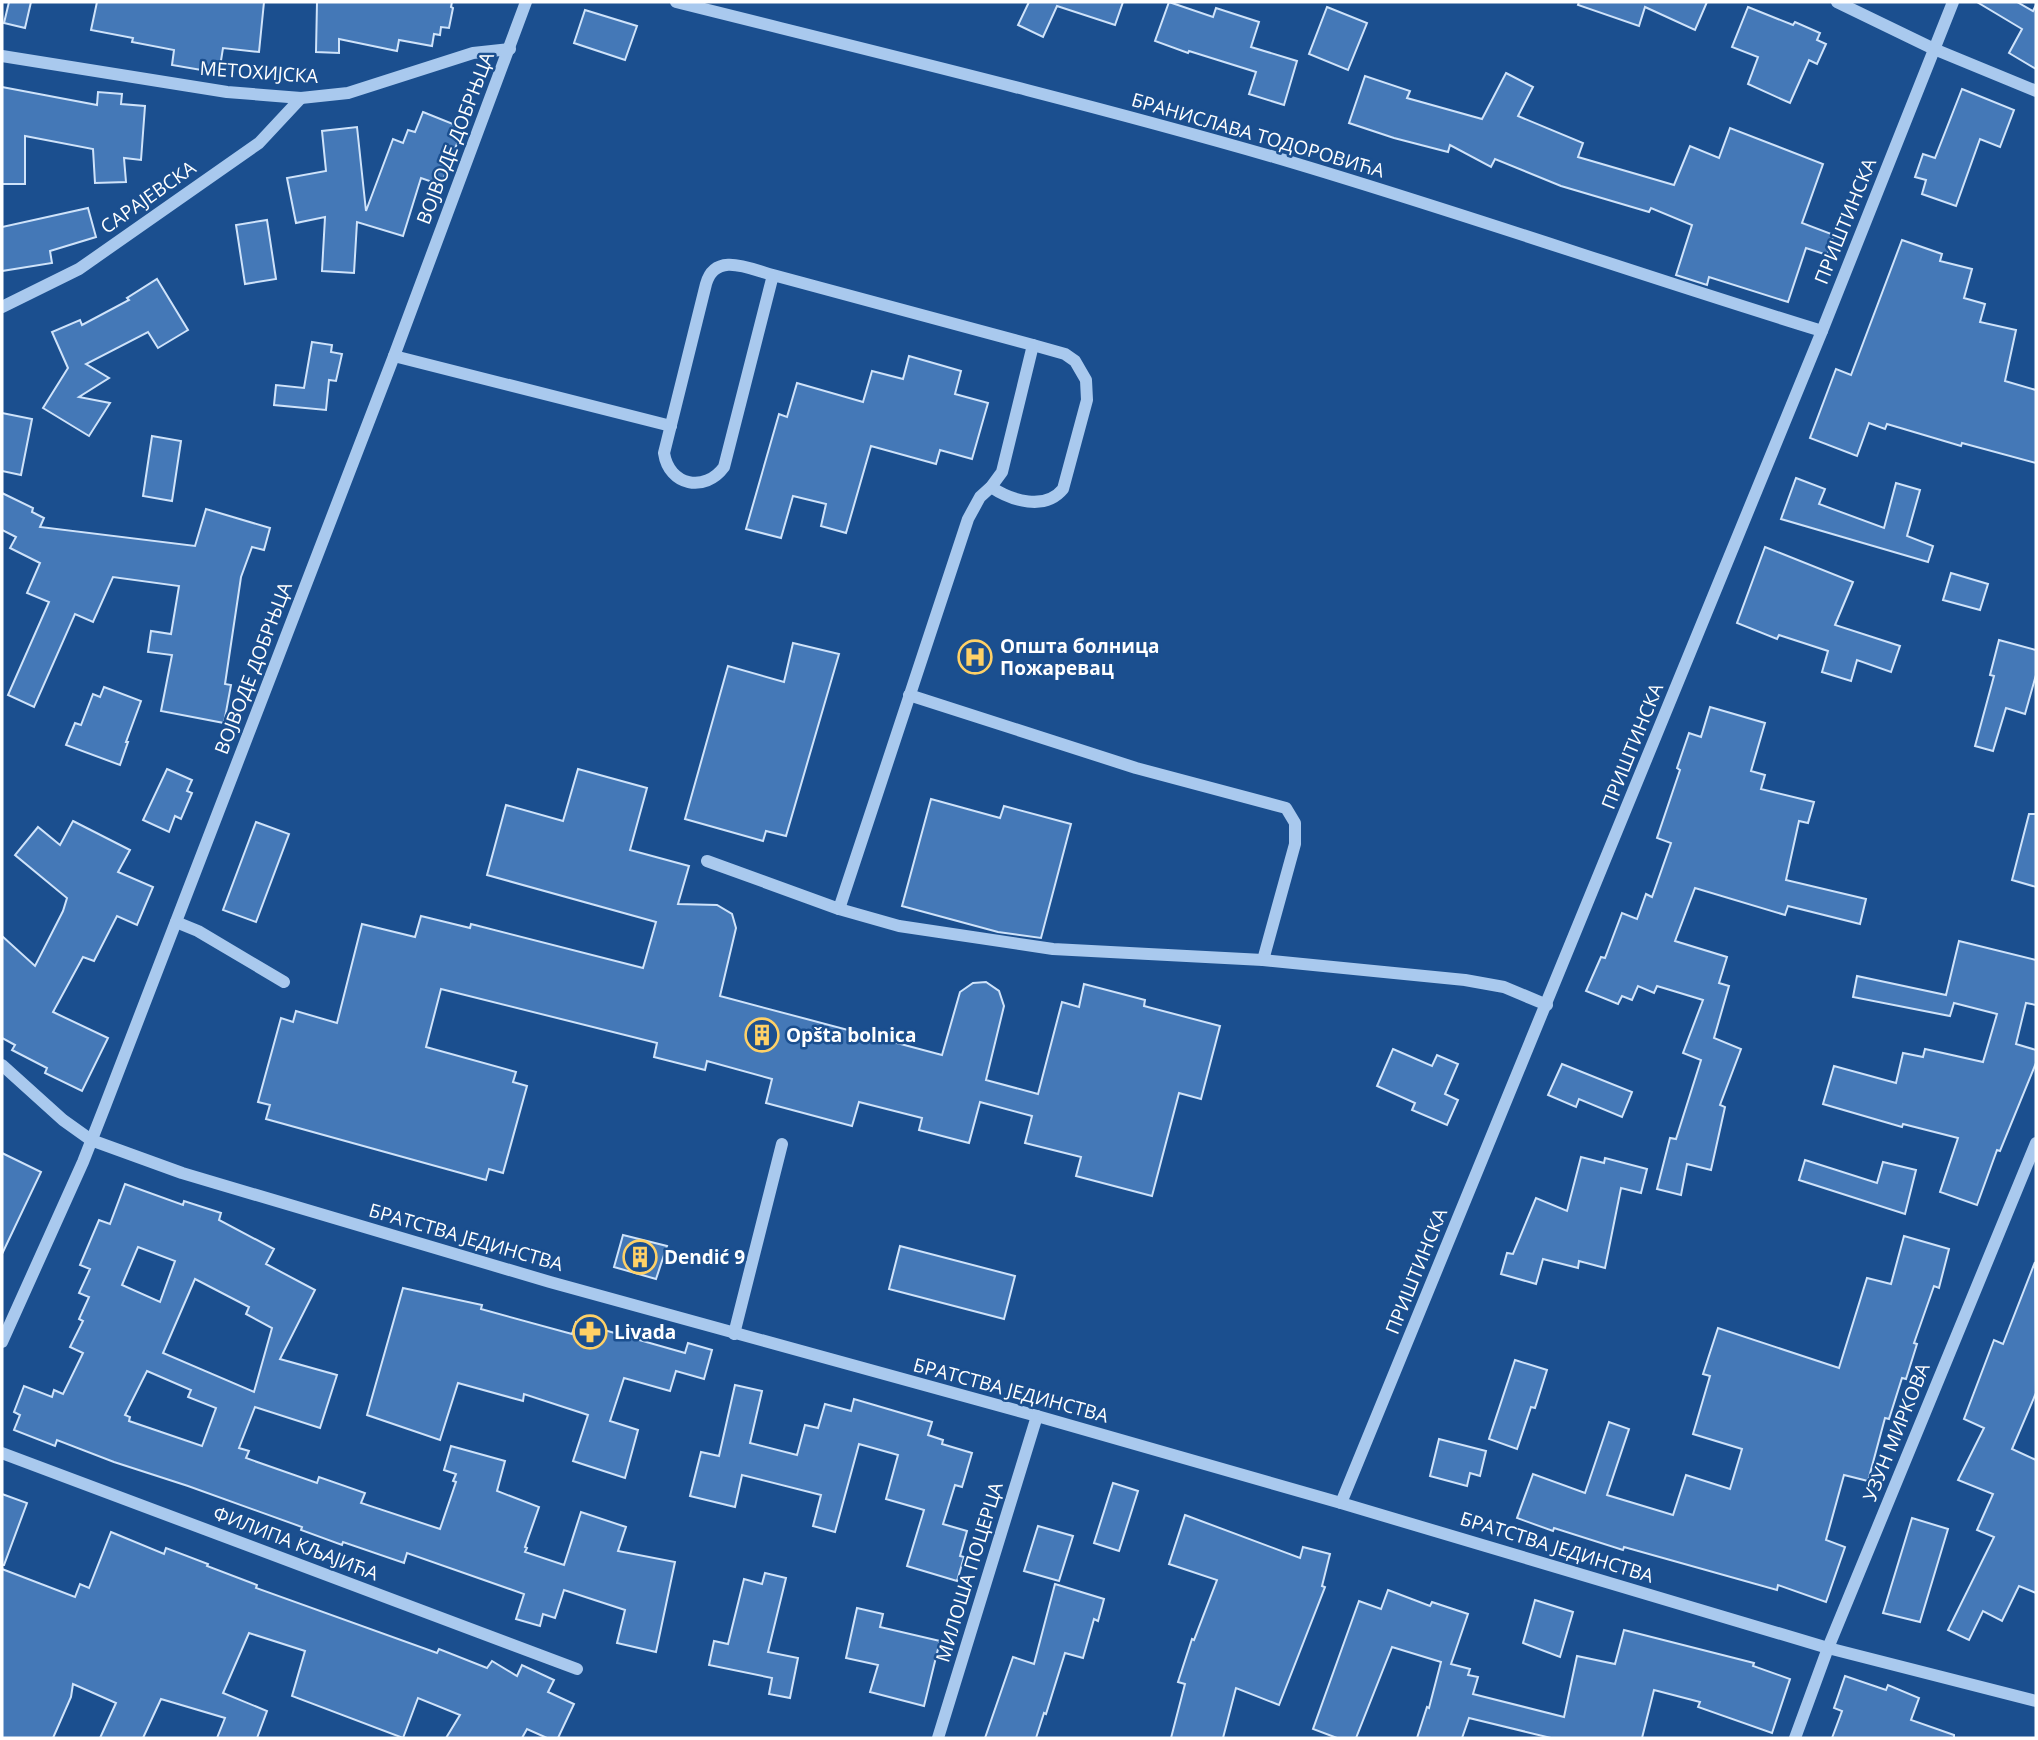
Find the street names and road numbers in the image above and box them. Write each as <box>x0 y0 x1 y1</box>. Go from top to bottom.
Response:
street label: ВОЈВОДЕ ДОБРЊЦА <box>410 48 500 228</box>
street label: МЕТОХИЈСКА <box>199 55 319 89</box>
street label: БРАНИСЛАВА ТОДОРОВИЋА <box>1129 86 1387 184</box>
street label: ПРИШТИНСКА <box>1808 154 1882 288</box>
street label: САРАЈЕВСКА <box>95 155 201 239</box>
street label: ВОЈВОДЕ ДОБРЊЦА <box>208 578 298 758</box>
street label: ПРИШТИНСКА <box>1595 679 1669 813</box>
street label: БРАТСТВА ЈЕДИНСТВА <box>366 1197 566 1277</box>
street label: ПРИШТИНСКА <box>1379 1204 1453 1338</box>
street label: БРАТСТВА ЈЕДИНСТВА <box>911 1351 1111 1429</box>
street label: УЗУН МИРКОВА <box>1856 1359 1936 1505</box>
street label: МИЛОША ПОЦЕРЦА <box>929 1479 1009 1665</box>
street label: ФИЛИПА КЉАЈИЋА <box>210 1500 382 1586</box>
street label: БРАТСТВА ЈЕДИНСТВА <box>1457 1505 1657 1589</box>

